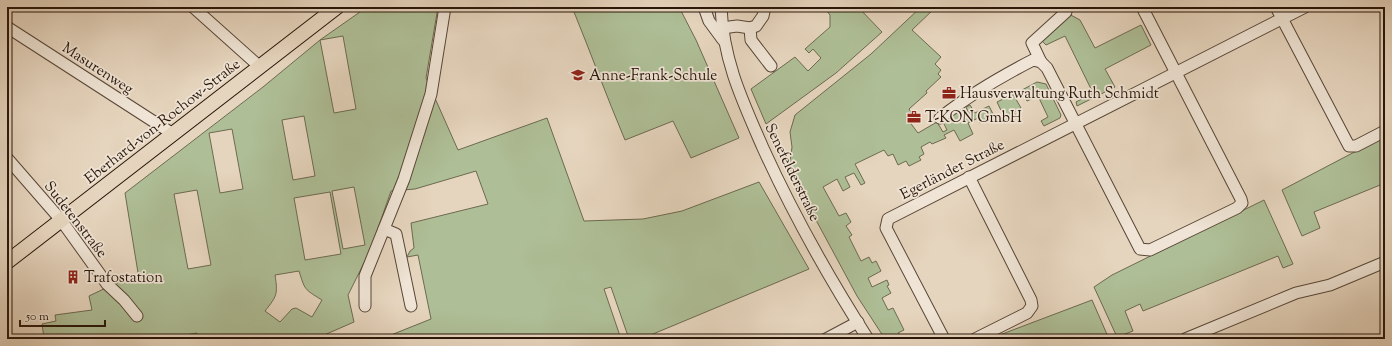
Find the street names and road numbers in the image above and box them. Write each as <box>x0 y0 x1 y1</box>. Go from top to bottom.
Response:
street label: Masurenweg <box>57 38 137 100</box>
street label: Eberhard-von-Rochow-Straße <box>81 55 245 190</box>
street label: Senefelderstraße <box>759 120 825 225</box>
street label: Egerländer Straße <box>897 135 1008 206</box>
street label: Sudetenstraße <box>38 177 111 263</box>

